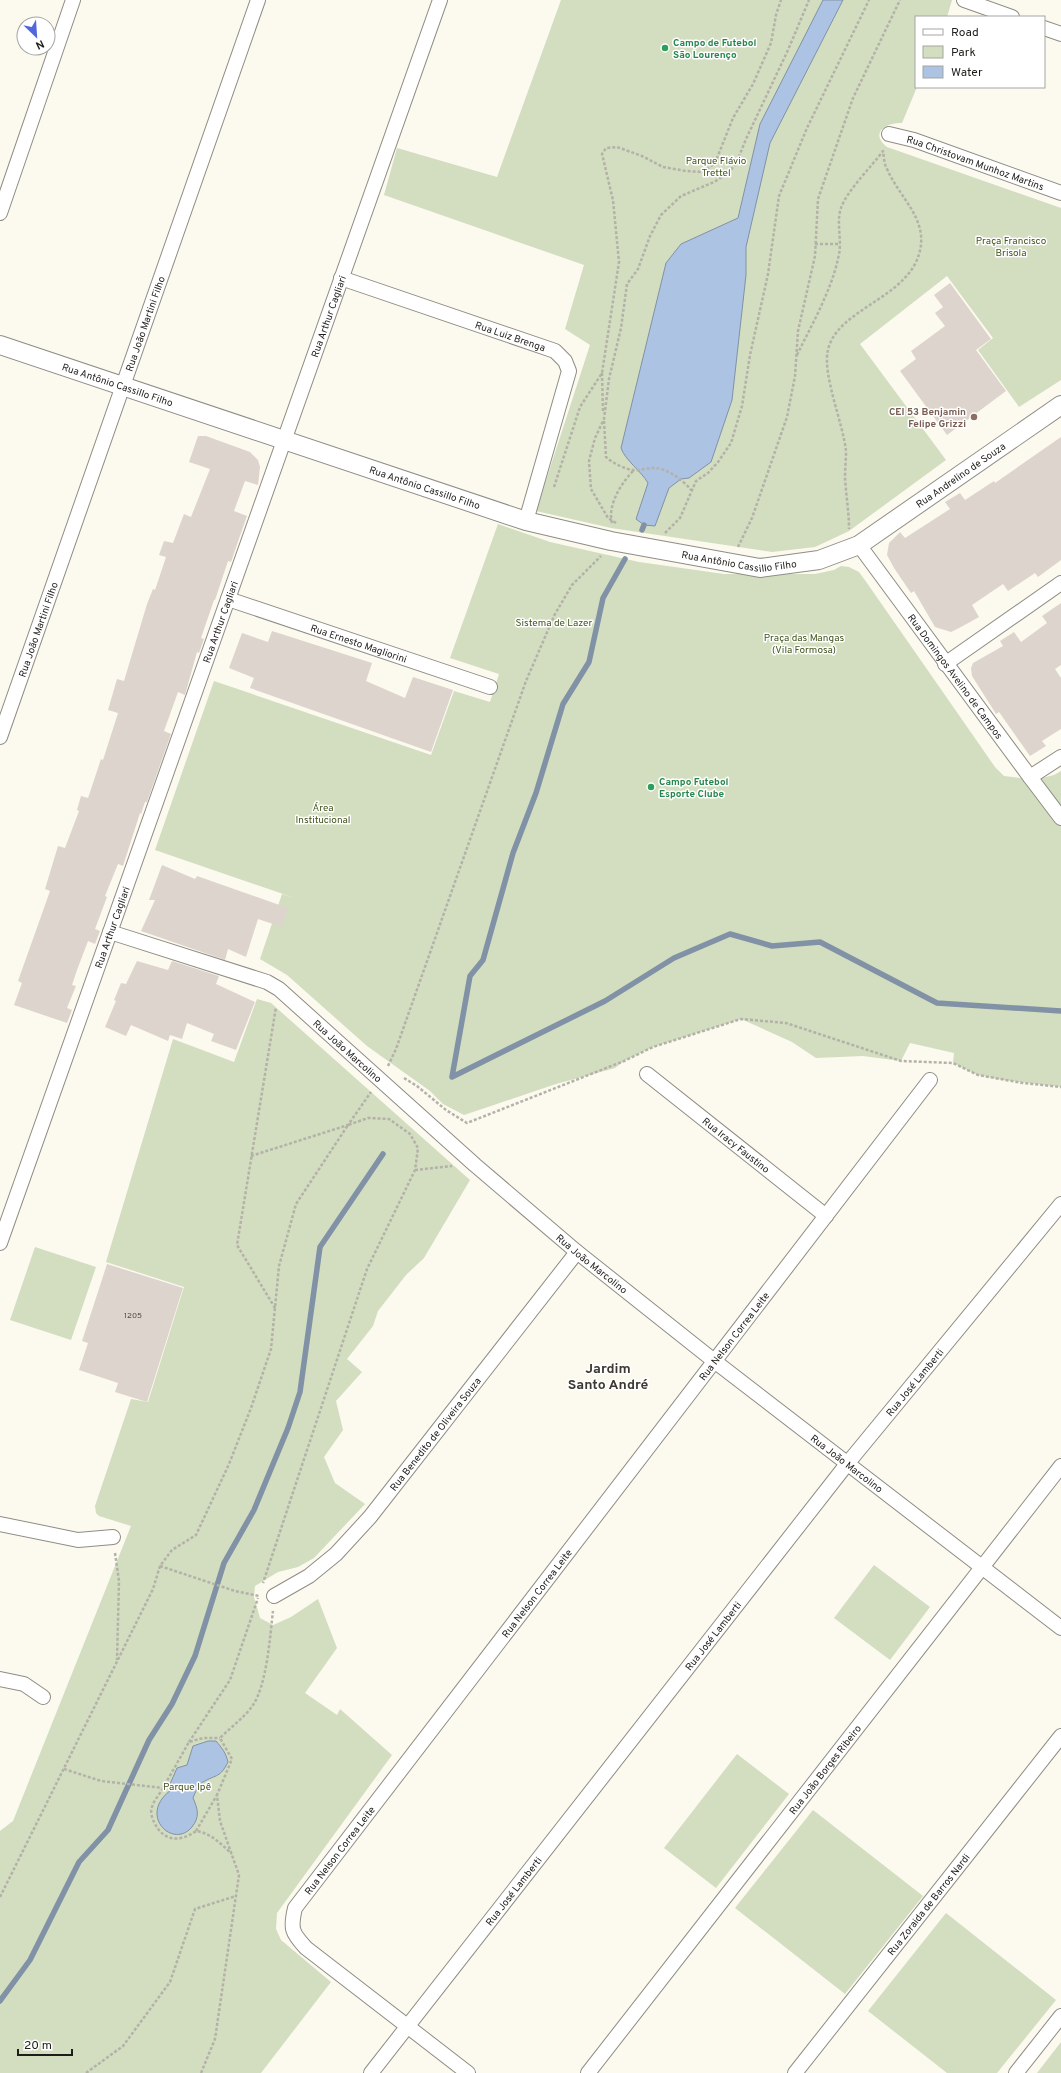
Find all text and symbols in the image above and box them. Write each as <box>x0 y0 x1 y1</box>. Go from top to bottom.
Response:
north arrow <box>16 16 56 56</box>
legend <box>915 16 1045 88</box>
text: Road <box>951 25 979 41</box>
text: N <box>33 36 46 52</box>
place label: Campo de Futebol São Lourenço <box>673 37 756 62</box>
marker: Campo de Futebol São Lourenço <box>660 43 670 53</box>
text: Park <box>951 45 976 61</box>
text: Water <box>951 65 983 81</box>
street label: Rua Christovam Munhoz Martins <box>905 133 1046 194</box>
park label: Parque Flávio Trettel <box>686 155 747 180</box>
park label: Praça Francisco Brisola <box>976 235 1047 260</box>
street label: Rua João Martini Filho <box>123 274 169 374</box>
street label: Rua Arthur Cagliari <box>309 274 350 360</box>
street label: Rua Luiz Brenga <box>473 319 547 355</box>
street label: Rua Antônio Cassillo Filho <box>60 361 175 411</box>
place label: CEI 53 Benjamin Felipe Grizzi <box>889 406 966 431</box>
marker: CEI 53 Benjamin Felipe Grizzi <box>969 412 979 422</box>
street label: Rua Andrelino de Souza <box>914 440 1009 512</box>
street label: Rua Antônio Cassillo Filho <box>367 464 482 513</box>
street label: Rua Antônio Cassillo Filho <box>680 549 798 576</box>
street label: Rua João Martini Filho <box>16 580 62 679</box>
street label: Rua Arthur Cagliari <box>201 580 242 665</box>
street label: Rua Domingos Avelino de Campos <box>904 612 1005 742</box>
park label: Sistema de Lazer <box>516 617 593 630</box>
street label: Rua Ernesto Magliorini <box>308 622 408 667</box>
park label: Praça das Mangas (Vila Formosa) <box>764 632 844 657</box>
place label: Campo Futebol Esporte Clube <box>659 776 729 801</box>
marker: Campo Futebol Esporte Clube <box>646 782 656 792</box>
park label: Área Institucional <box>296 802 350 827</box>
street label: Rua Arthur Cagliari <box>93 885 134 970</box>
street label: Rua João Marcolino <box>310 1018 384 1086</box>
street label: Rua Iracy Faustino <box>699 1115 772 1177</box>
street label: Rua João Marcolino <box>553 1232 630 1298</box>
street label: Rua Nelson Correa Leite <box>697 1290 773 1384</box>
house number: 1205 <box>124 1311 142 1321</box>
street label: Rua José Lamberti <box>884 1346 947 1420</box>
district label: Jardim Santo André <box>568 1361 648 1394</box>
street label: Rua Benedito de Oliveira Souza <box>388 1375 485 1494</box>
street label: Rua João Marcolino <box>807 1432 885 1497</box>
street label: Rua Nelson Correa Leite <box>500 1547 576 1641</box>
street label: Rua José Lamberti <box>683 1600 745 1674</box>
street label: Rua João Borges Ribeiro <box>787 1723 865 1818</box>
park label: Parque Ipê <box>163 1781 211 1794</box>
street label: Rua Nelson Correa Leite <box>302 1804 379 1898</box>
street label: Rua Zoraida de Barros Nardi <box>885 1852 973 1959</box>
street label: Rua José Lamberti <box>483 1855 545 1929</box>
scale bar <box>18 2031 72 2057</box>
text: 20 m <box>24 2038 52 2054</box>

